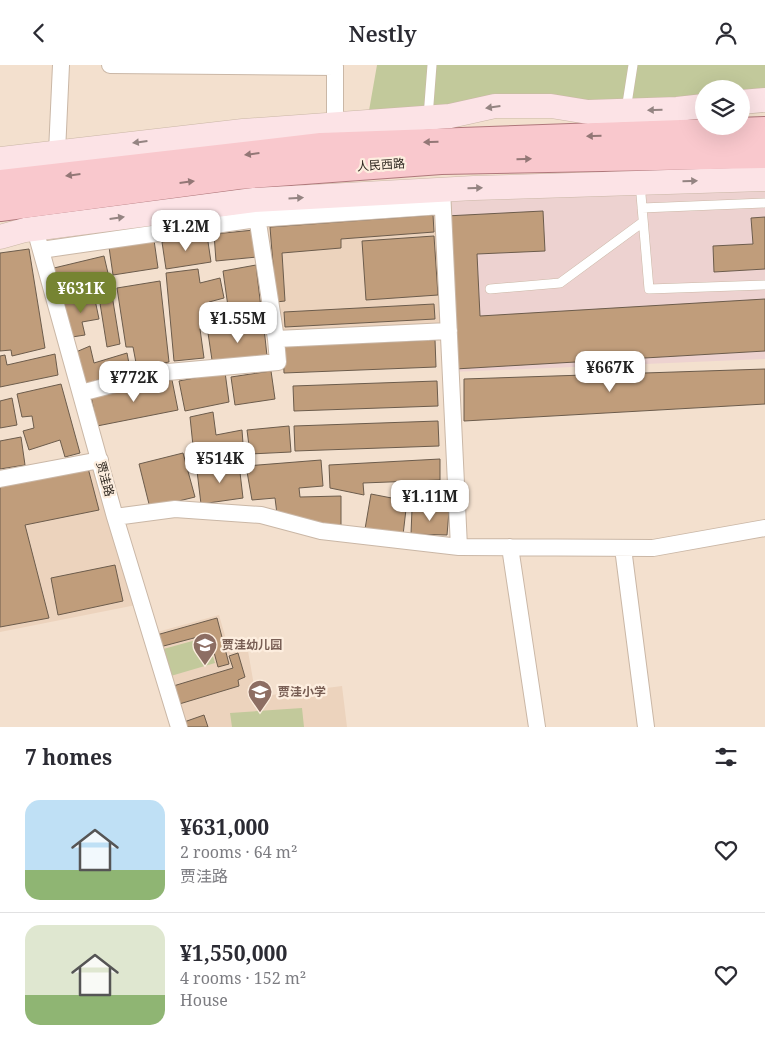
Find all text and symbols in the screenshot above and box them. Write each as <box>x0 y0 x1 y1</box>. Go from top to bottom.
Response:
text: Nestly <box>348 18 417 48</box>
icon: back <box>25 19 53 47</box>
icon: person <box>712 19 740 47</box>
map controls <box>695 80 750 135</box>
button: layers <box>695 80 750 135</box>
one-way arrow <box>485 103 501 111</box>
one-way arrow <box>647 106 663 114</box>
one-way arrow <box>586 133 602 141</box>
one-way arrow <box>132 138 148 146</box>
one-way arrow <box>423 138 439 146</box>
one-way arrow <box>244 150 260 158</box>
street label: 人民西路 <box>356 154 406 175</box>
one-way arrow <box>516 155 532 163</box>
one-way arrow <box>65 171 81 179</box>
one-way arrow <box>683 177 699 185</box>
one-way arrow <box>179 178 195 186</box>
one-way arrow <box>468 183 484 191</box>
one-way arrow <box>288 193 304 201</box>
pin: ¥1.2M <box>151 209 221 252</box>
one-way arrow <box>109 214 125 222</box>
text: ¥1.2M <box>162 215 210 237</box>
pin: ¥631K <box>46 271 116 314</box>
text: ¥631K <box>57 277 105 299</box>
pin: ¥1.55M <box>197 301 279 344</box>
text: ¥1.55M <box>210 307 266 329</box>
pin: ¥667K <box>575 351 645 393</box>
text: ¥667K <box>586 356 634 378</box>
pin: ¥772K <box>99 361 169 403</box>
text: ¥772K <box>110 366 158 388</box>
pin: ¥514K <box>185 441 255 484</box>
text: ¥514K <box>196 447 244 469</box>
street label: 贾洼路 <box>93 459 118 498</box>
pin: ¥1.11M <box>389 479 471 522</box>
text: ¥1.11M <box>402 485 458 507</box>
school or university icon: 贾洼幼儿园 <box>192 632 218 666</box>
place label: 贾洼幼儿园 <box>222 636 282 653</box>
school or university icon: 贾洼小学 <box>247 679 273 713</box>
place label: 贾洼小学 <box>278 683 326 700</box>
text: 7 homes <box>25 743 112 771</box>
icon: filters <box>712 743 740 771</box>
text: ¥631,000 <box>180 813 269 841</box>
icon: home <box>65 820 125 880</box>
icon: heart <box>712 836 740 864</box>
text: 2 rooms · 64 m² <box>180 841 297 863</box>
text: 贾洼路 <box>180 865 228 887</box>
text: ¥1,550,000 <box>180 939 287 967</box>
icon: home <box>65 945 125 1005</box>
icon: heart <box>712 961 740 989</box>
text: 4 rooms · 152 m² <box>180 967 306 989</box>
text: House <box>180 989 228 1011</box>

